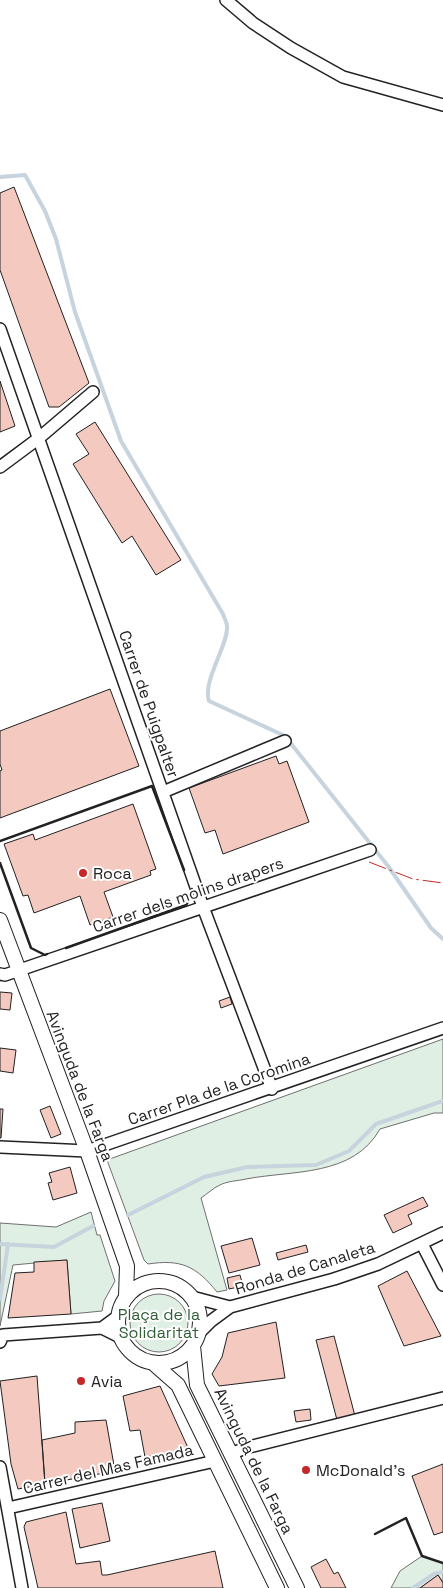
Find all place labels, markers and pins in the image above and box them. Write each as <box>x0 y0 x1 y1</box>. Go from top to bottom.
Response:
place label: Roca <box>93 863 132 884</box>
marker: Roca <box>77 867 89 879</box>
place label: Avia <box>91 1371 123 1392</box>
marker: Avia <box>75 1375 87 1387</box>
place label: McDonald's <box>316 1460 406 1481</box>
marker: McDonald's <box>300 1464 312 1476</box>

